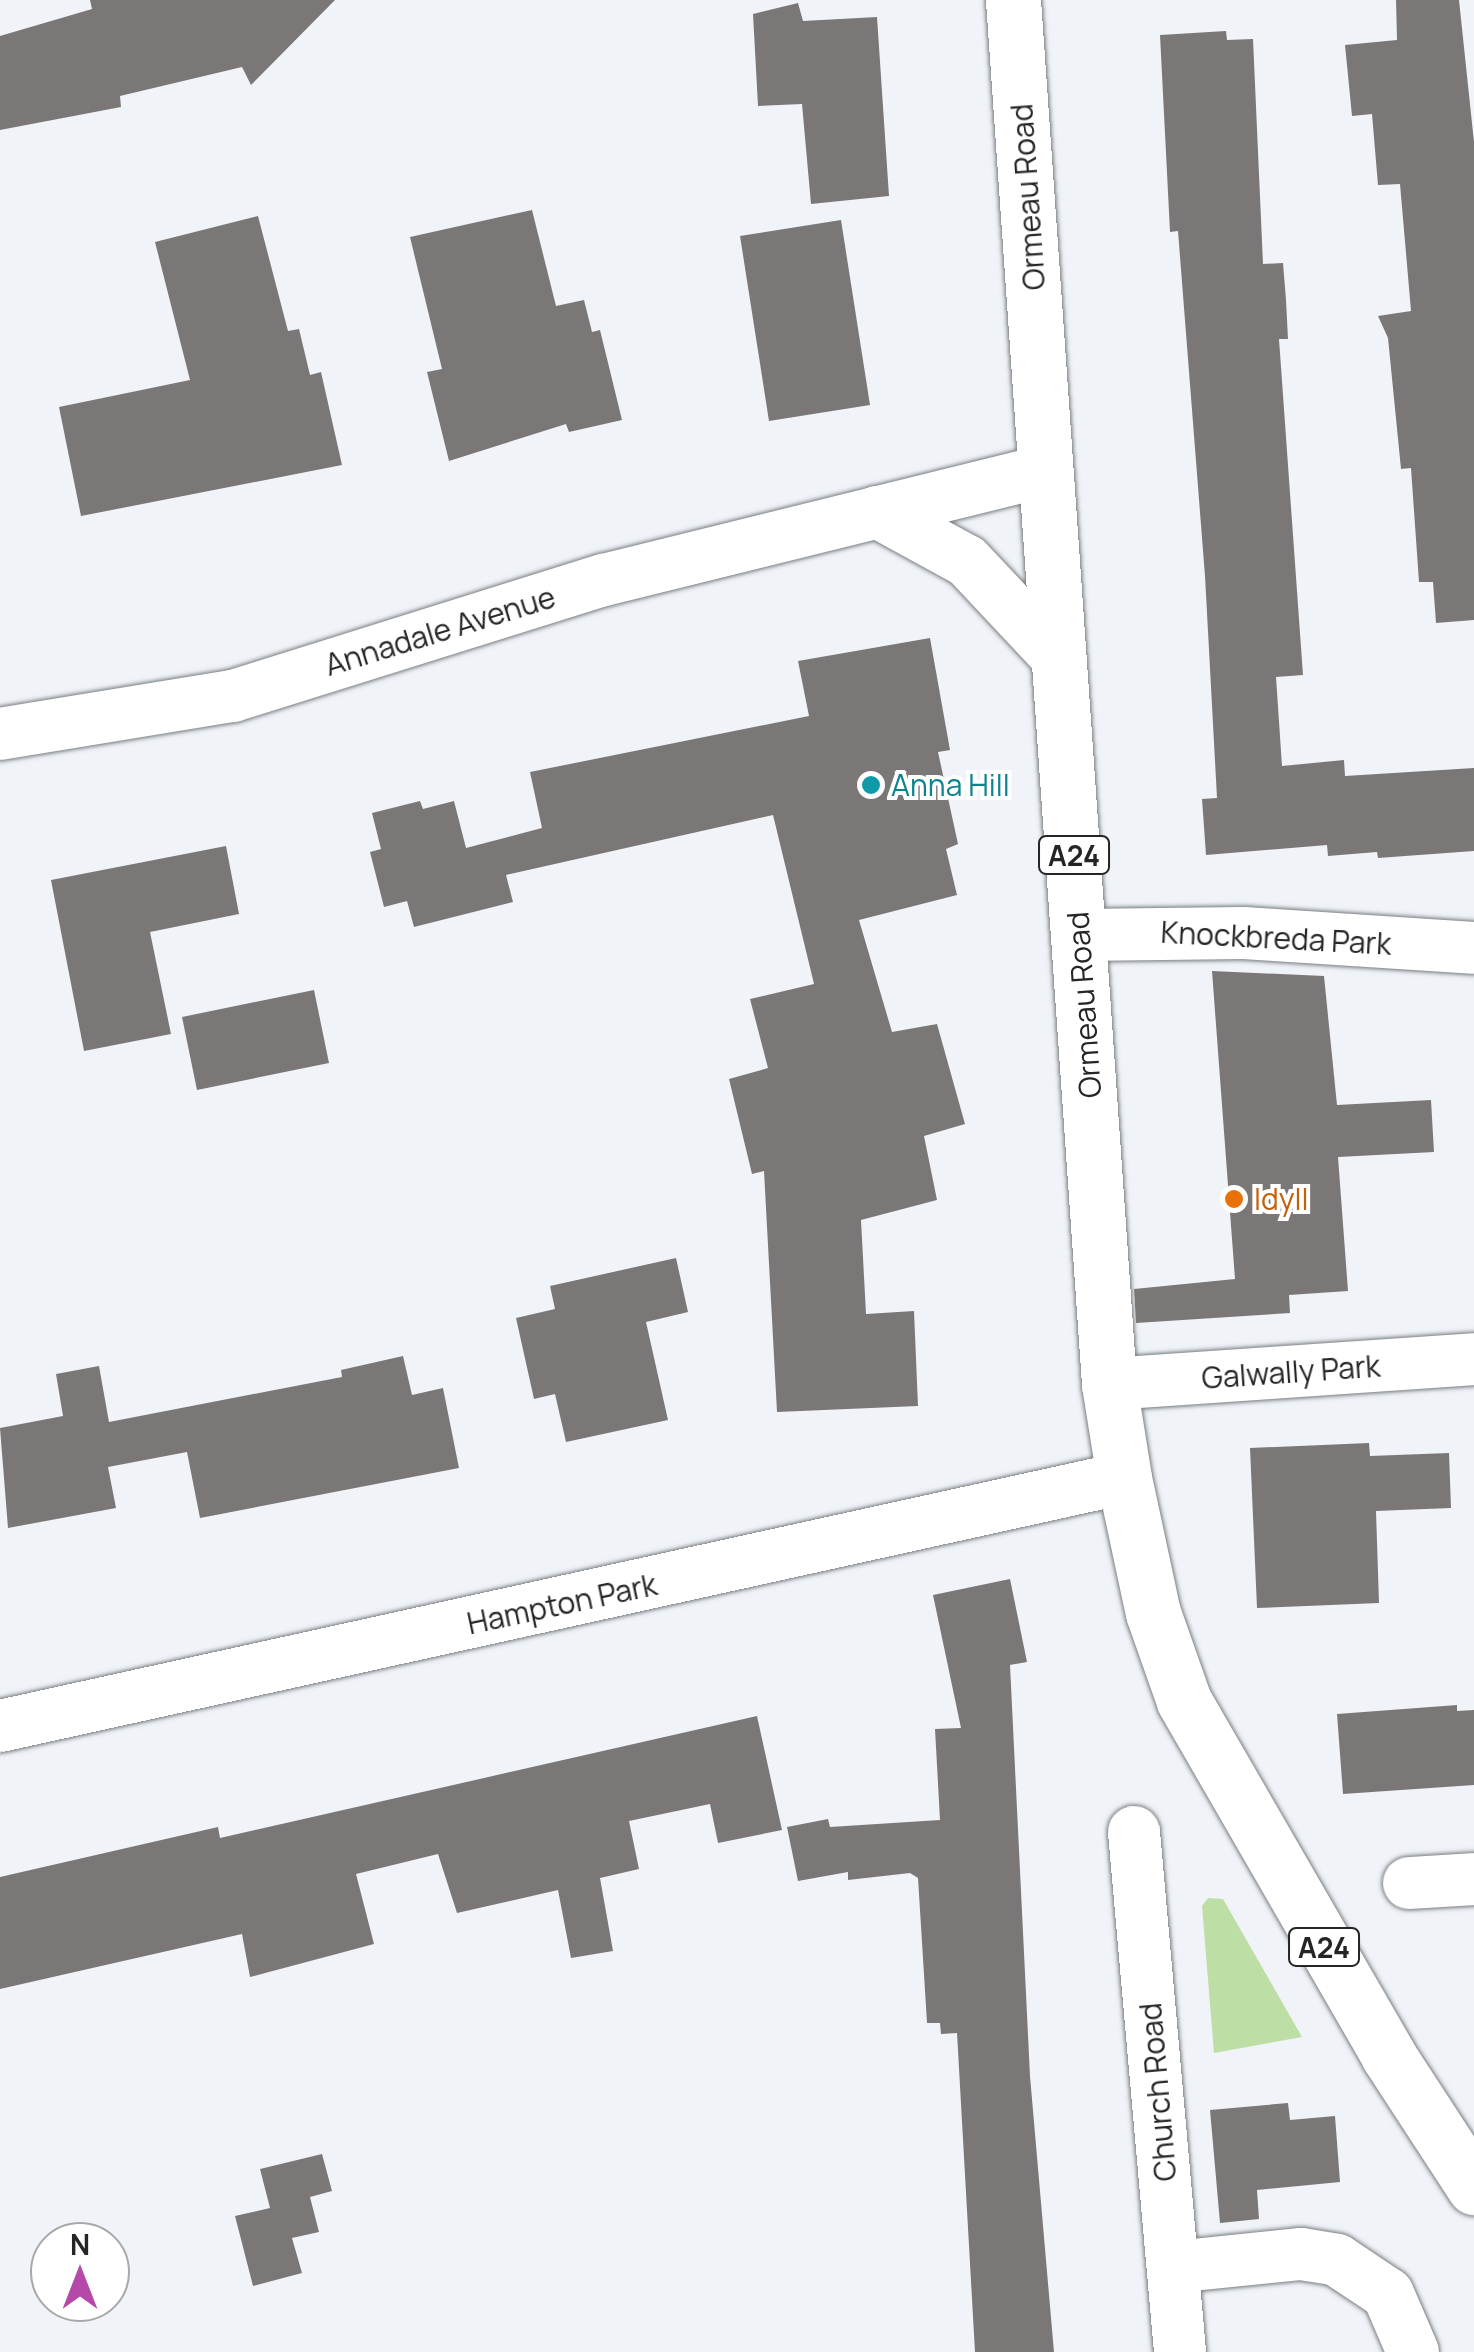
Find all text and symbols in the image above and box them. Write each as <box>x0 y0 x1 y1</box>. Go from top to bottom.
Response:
street label: Ormeau Road <box>1004 103 1052 291</box>
street label: Annadale Avenue <box>320 579 560 683</box>
place label: Anna Hill <box>891 767 1010 803</box>
marker: Anna Hill <box>860 774 882 796</box>
road number: A24 <box>1036 832 1112 878</box>
street label: Ormeau Road <box>1060 911 1108 1099</box>
street label: Knockbreda Park <box>1160 914 1392 962</box>
place label: Idyll <box>1254 1181 1309 1217</box>
marker: Idyll <box>1223 1188 1245 1210</box>
street label: Galwally Park <box>1200 1348 1382 1396</box>
street label: Hampton Park <box>464 1566 660 1642</box>
road number: A24 <box>1286 1924 1362 1970</box>
street label: Church Road <box>1132 2001 1184 2183</box>
north arrow <box>30 2222 130 2322</box>
text: N <box>70 2225 90 2263</box>

